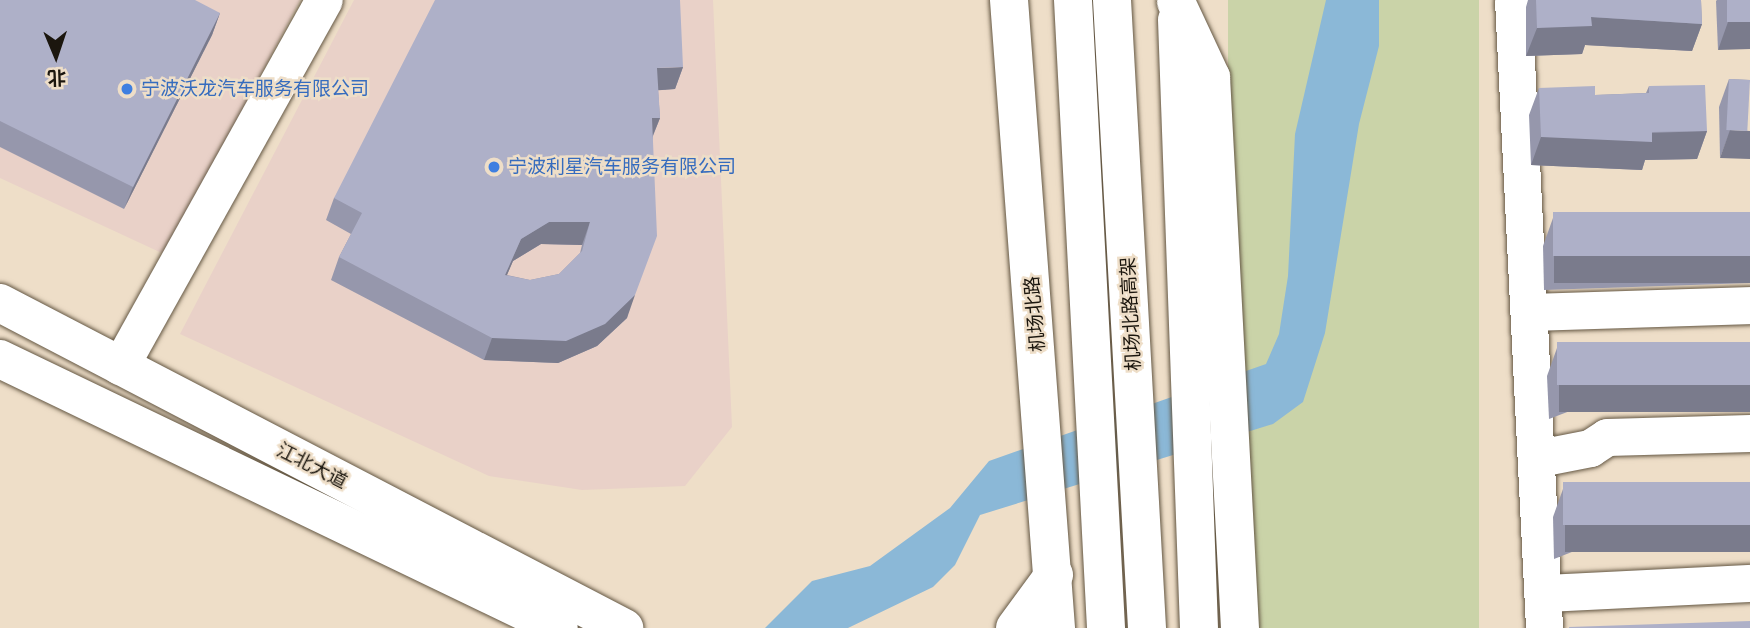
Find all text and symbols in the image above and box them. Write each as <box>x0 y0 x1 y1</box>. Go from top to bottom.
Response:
north arrow <box>21 21 91 91</box>
text: 北 <box>47 66 67 89</box>
place label: 宁波沃龙汽车服务有限公司 <box>141 78 369 100</box>
marker: 宁波沃龙汽车服务有限公司 <box>119 81 135 97</box>
place label: 宁波利星汽车服务有限公司 <box>508 156 736 178</box>
marker: 宁波利星汽车服务有限公司 <box>486 159 502 175</box>
street label: 机场北路高架 <box>1117 256 1145 372</box>
street label: 机场北路 <box>1020 275 1050 353</box>
street label: 江北大道 <box>273 439 351 493</box>

